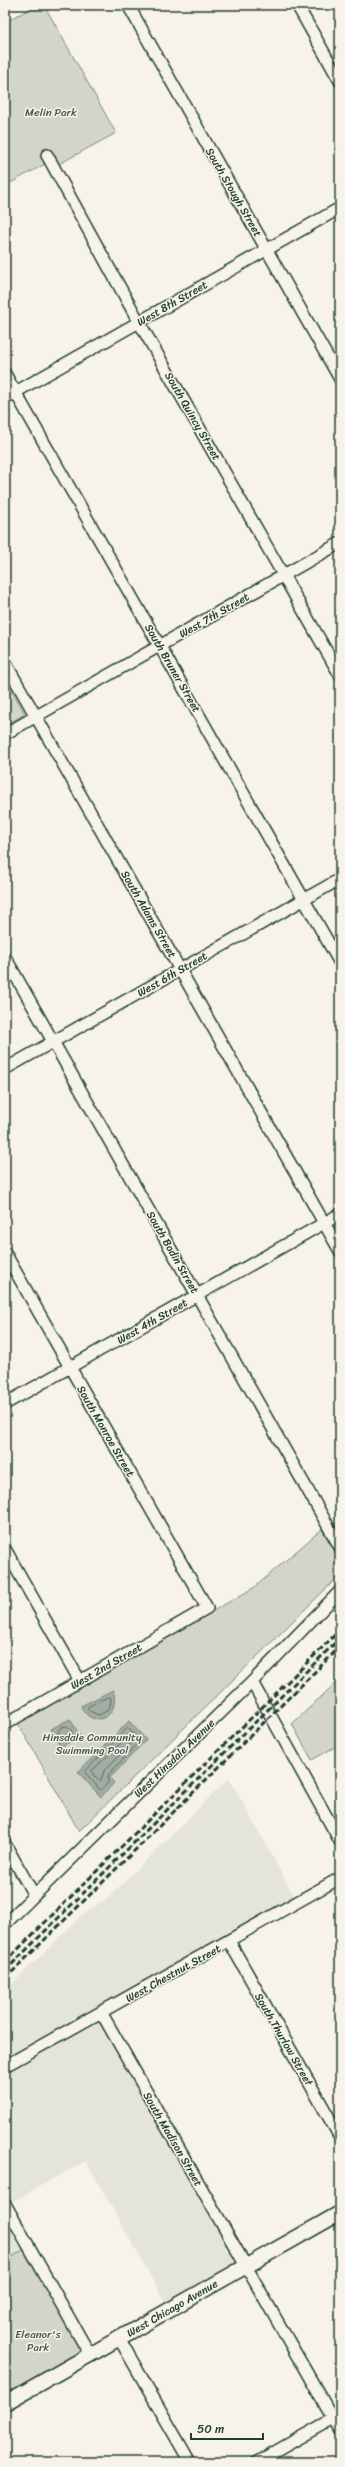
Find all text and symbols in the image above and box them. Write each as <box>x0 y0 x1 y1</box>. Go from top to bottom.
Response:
park label: Melin Park <box>25 103 77 122</box>
street label: South Stough Street <box>200 144 267 241</box>
street label: West 8th Street <box>133 275 211 331</box>
street label: South Quincy Street <box>159 368 226 464</box>
street label: West 7th Street <box>175 587 253 643</box>
street label: South Bruner Street <box>139 620 206 716</box>
street label: South Adams Street <box>116 867 182 962</box>
street label: West 6th Street <box>134 946 211 1002</box>
street label: South Bodin Street <box>141 1207 204 1297</box>
street label: West 4th Street <box>113 1293 191 1349</box>
street label: South Monroe Street <box>72 1382 140 1481</box>
street label: West 2nd Street <box>67 1638 146 1695</box>
street label: West Hinsdale Avenue <box>129 1714 220 1802</box>
park label: Hinsdale Community Swimming Pool <box>42 1728 142 1760</box>
street label: West Chestnut Street <box>122 1939 225 2008</box>
street label: South Thurlow Street <box>249 1989 318 2090</box>
street label: South Madison Street <box>138 2088 208 2190</box>
street label: West Chicago Avenue <box>123 2274 222 2342</box>
park label: Eleanor's Park <box>15 2325 62 2357</box>
scale bar <box>191 2415 263 2441</box>
text: 50 m <box>197 2418 224 2440</box>

